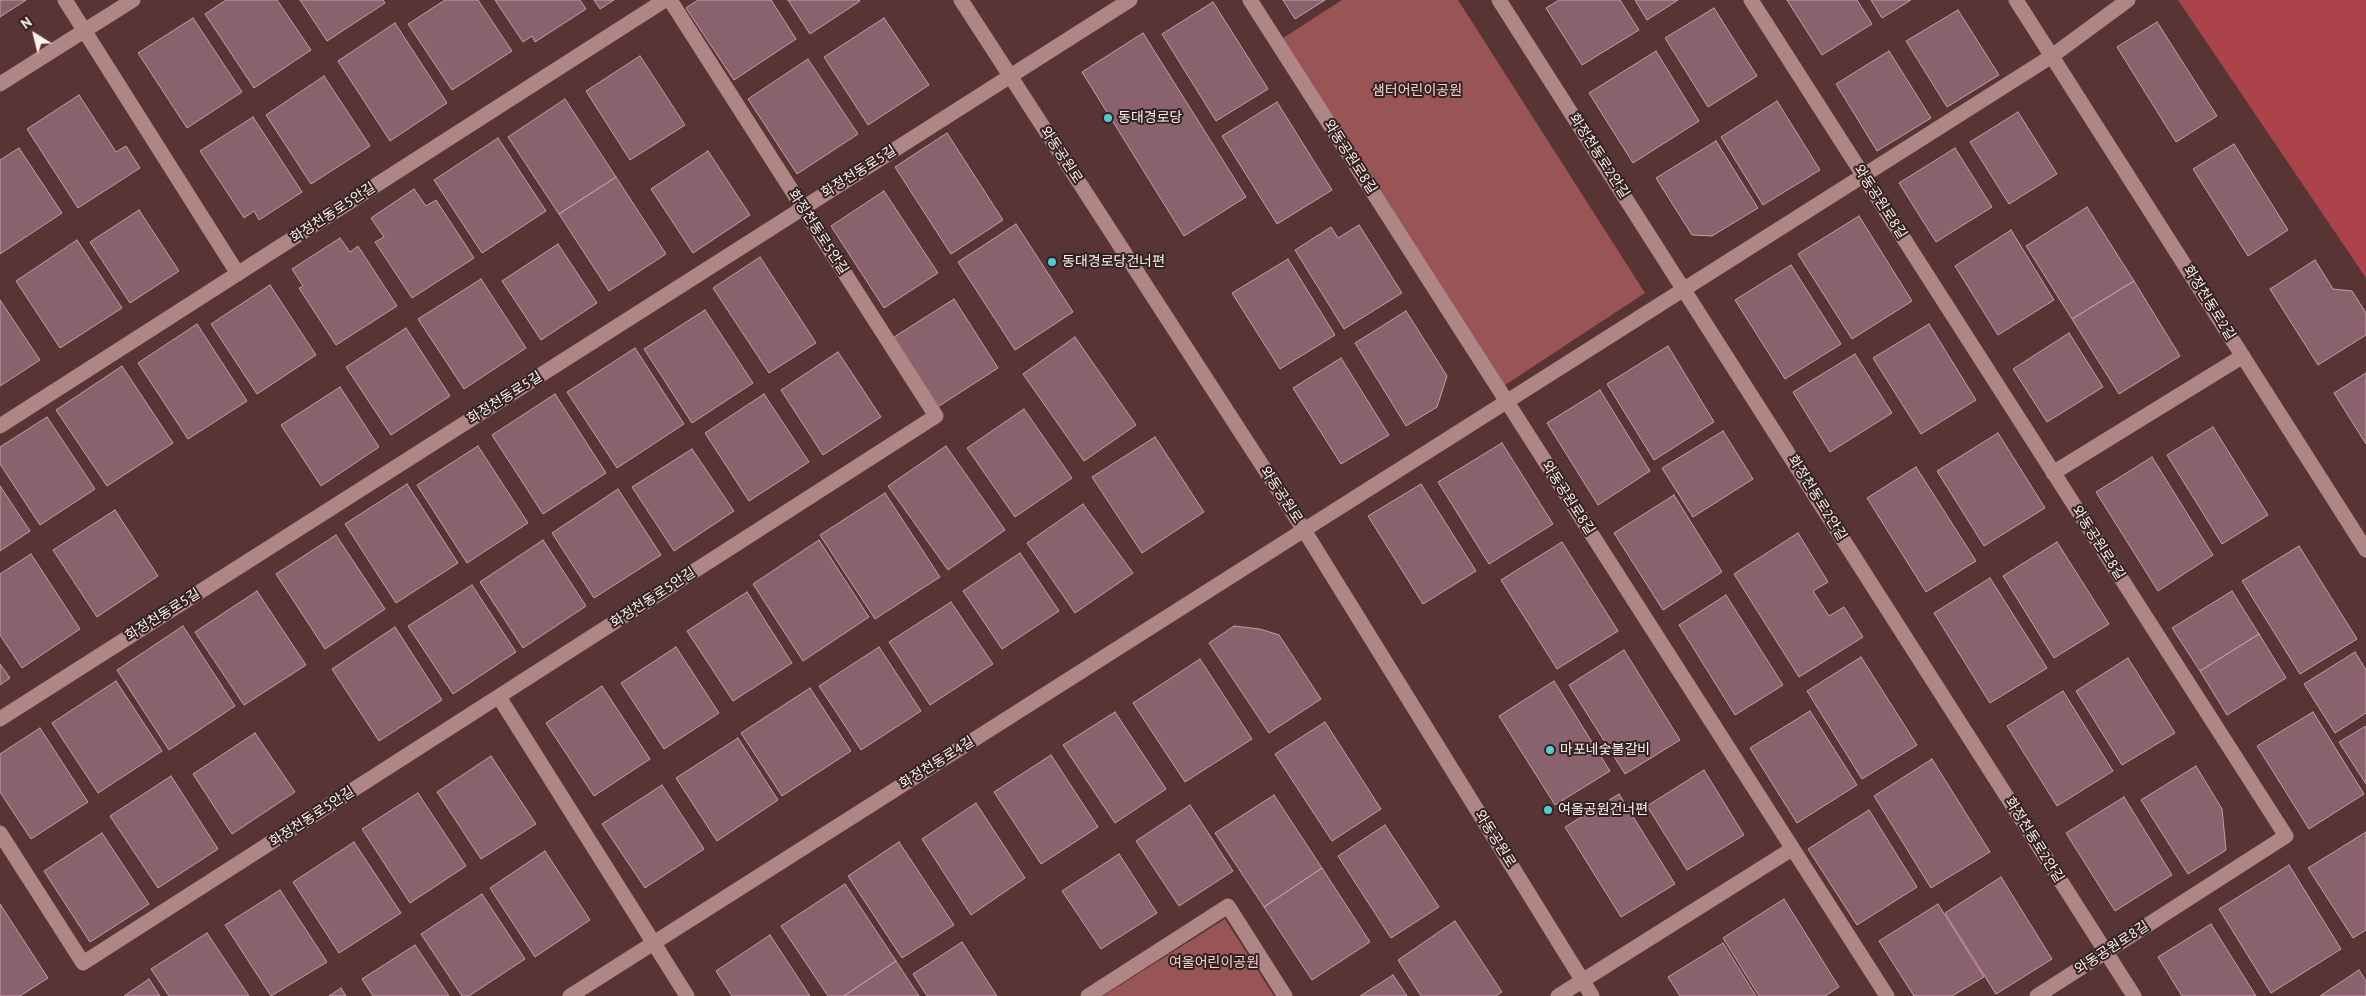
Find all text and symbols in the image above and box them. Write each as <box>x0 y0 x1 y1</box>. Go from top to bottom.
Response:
north arrow <box>10 10 60 60</box>
text: N <box>17 13 35 33</box>
park label: 샘터어린이공원 <box>1372 83 1462 99</box>
place label: 동대경로당 <box>1118 110 1182 126</box>
street label: 화정천동로2안길 <box>1565 110 1633 202</box>
marker: 동대경로당 <box>1102 112 1114 124</box>
street label: 와동공원로8길 <box>1320 117 1380 197</box>
street label: 와동공원로 <box>1036 123 1086 187</box>
street label: 화정천동로5길 <box>819 142 899 202</box>
street label: 와동공원로8길 <box>1850 162 1910 242</box>
street label: 화정천동로5안길 <box>287 179 379 247</box>
street label: 화정천동로5안길 <box>784 186 852 278</box>
place label: 동대경로당건너편 <box>1062 254 1165 270</box>
marker: 동대경로당건너편 <box>1046 256 1058 268</box>
street label: 화정천동로2길 <box>2179 263 2239 343</box>
street label: 화정천동로5길 <box>465 368 545 428</box>
street label: 화정천동로2안길 <box>1784 452 1850 544</box>
street label: 와동공원로8길 <box>1538 458 1598 538</box>
street label: 와동공원로 <box>1256 463 1306 527</box>
street label: 와동공원로8길 <box>2068 503 2128 583</box>
street label: 화정천동로5안길 <box>607 564 699 632</box>
street label: 화정천동로5길 <box>123 585 203 645</box>
street label: 화정천동로4길 <box>897 733 977 793</box>
place label: 마포네숯불갈비 <box>1560 742 1650 758</box>
marker: 마포네숯불갈비 <box>1544 744 1556 756</box>
street label: 화정천동로5안길 <box>266 783 358 851</box>
street label: 화정천동로2안길 <box>2001 794 2067 886</box>
place label: 여울공원건너편 <box>1558 802 1648 818</box>
marker: 여울공원건너편 <box>1542 804 1554 816</box>
street label: 와동공원로 <box>1471 807 1519 871</box>
street label: 와동공원로8길 <box>2072 918 2152 978</box>
park label: 여울어린이공원 <box>1169 955 1259 971</box>

